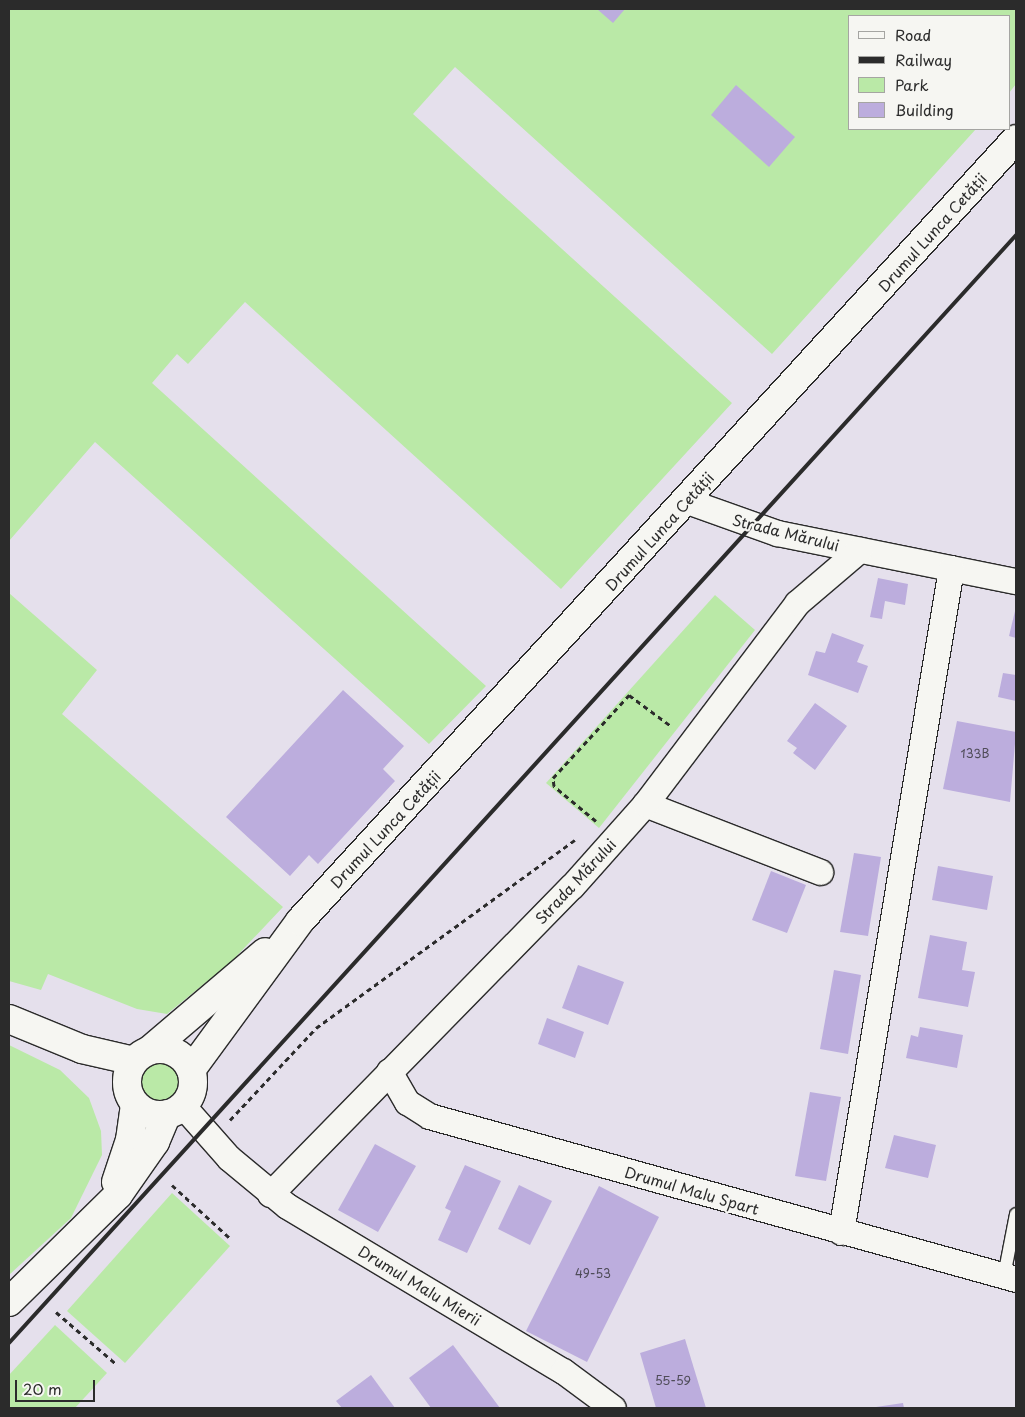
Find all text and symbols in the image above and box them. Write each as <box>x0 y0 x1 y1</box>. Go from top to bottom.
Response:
legend <box>848 15 1010 130</box>
text: Road <box>895 23 931 46</box>
text: Railway <box>895 48 952 71</box>
text: Park <box>895 73 929 96</box>
text: Building <box>895 98 954 121</box>
street label: Drumul Lunca Cetății <box>874 169 990 295</box>
street label: Drumul Lunca Cetății <box>601 468 717 594</box>
street label: Strada Mărului <box>731 510 841 554</box>
house number: 133B <box>961 747 989 761</box>
street label: Drumul Lunca Cetății <box>326 766 444 892</box>
street label: Strada Mărului <box>531 835 619 927</box>
street label: Drumul Malu Spart <box>623 1162 761 1218</box>
street label: Drumul Malu Mierii <box>355 1241 485 1329</box>
house number: 49-53 <box>575 1267 611 1281</box>
scale bar <box>18 1370 98 1402</box>
house number: 55-59 <box>655 1374 691 1388</box>
text: 20 m <box>23 1377 62 1400</box>

